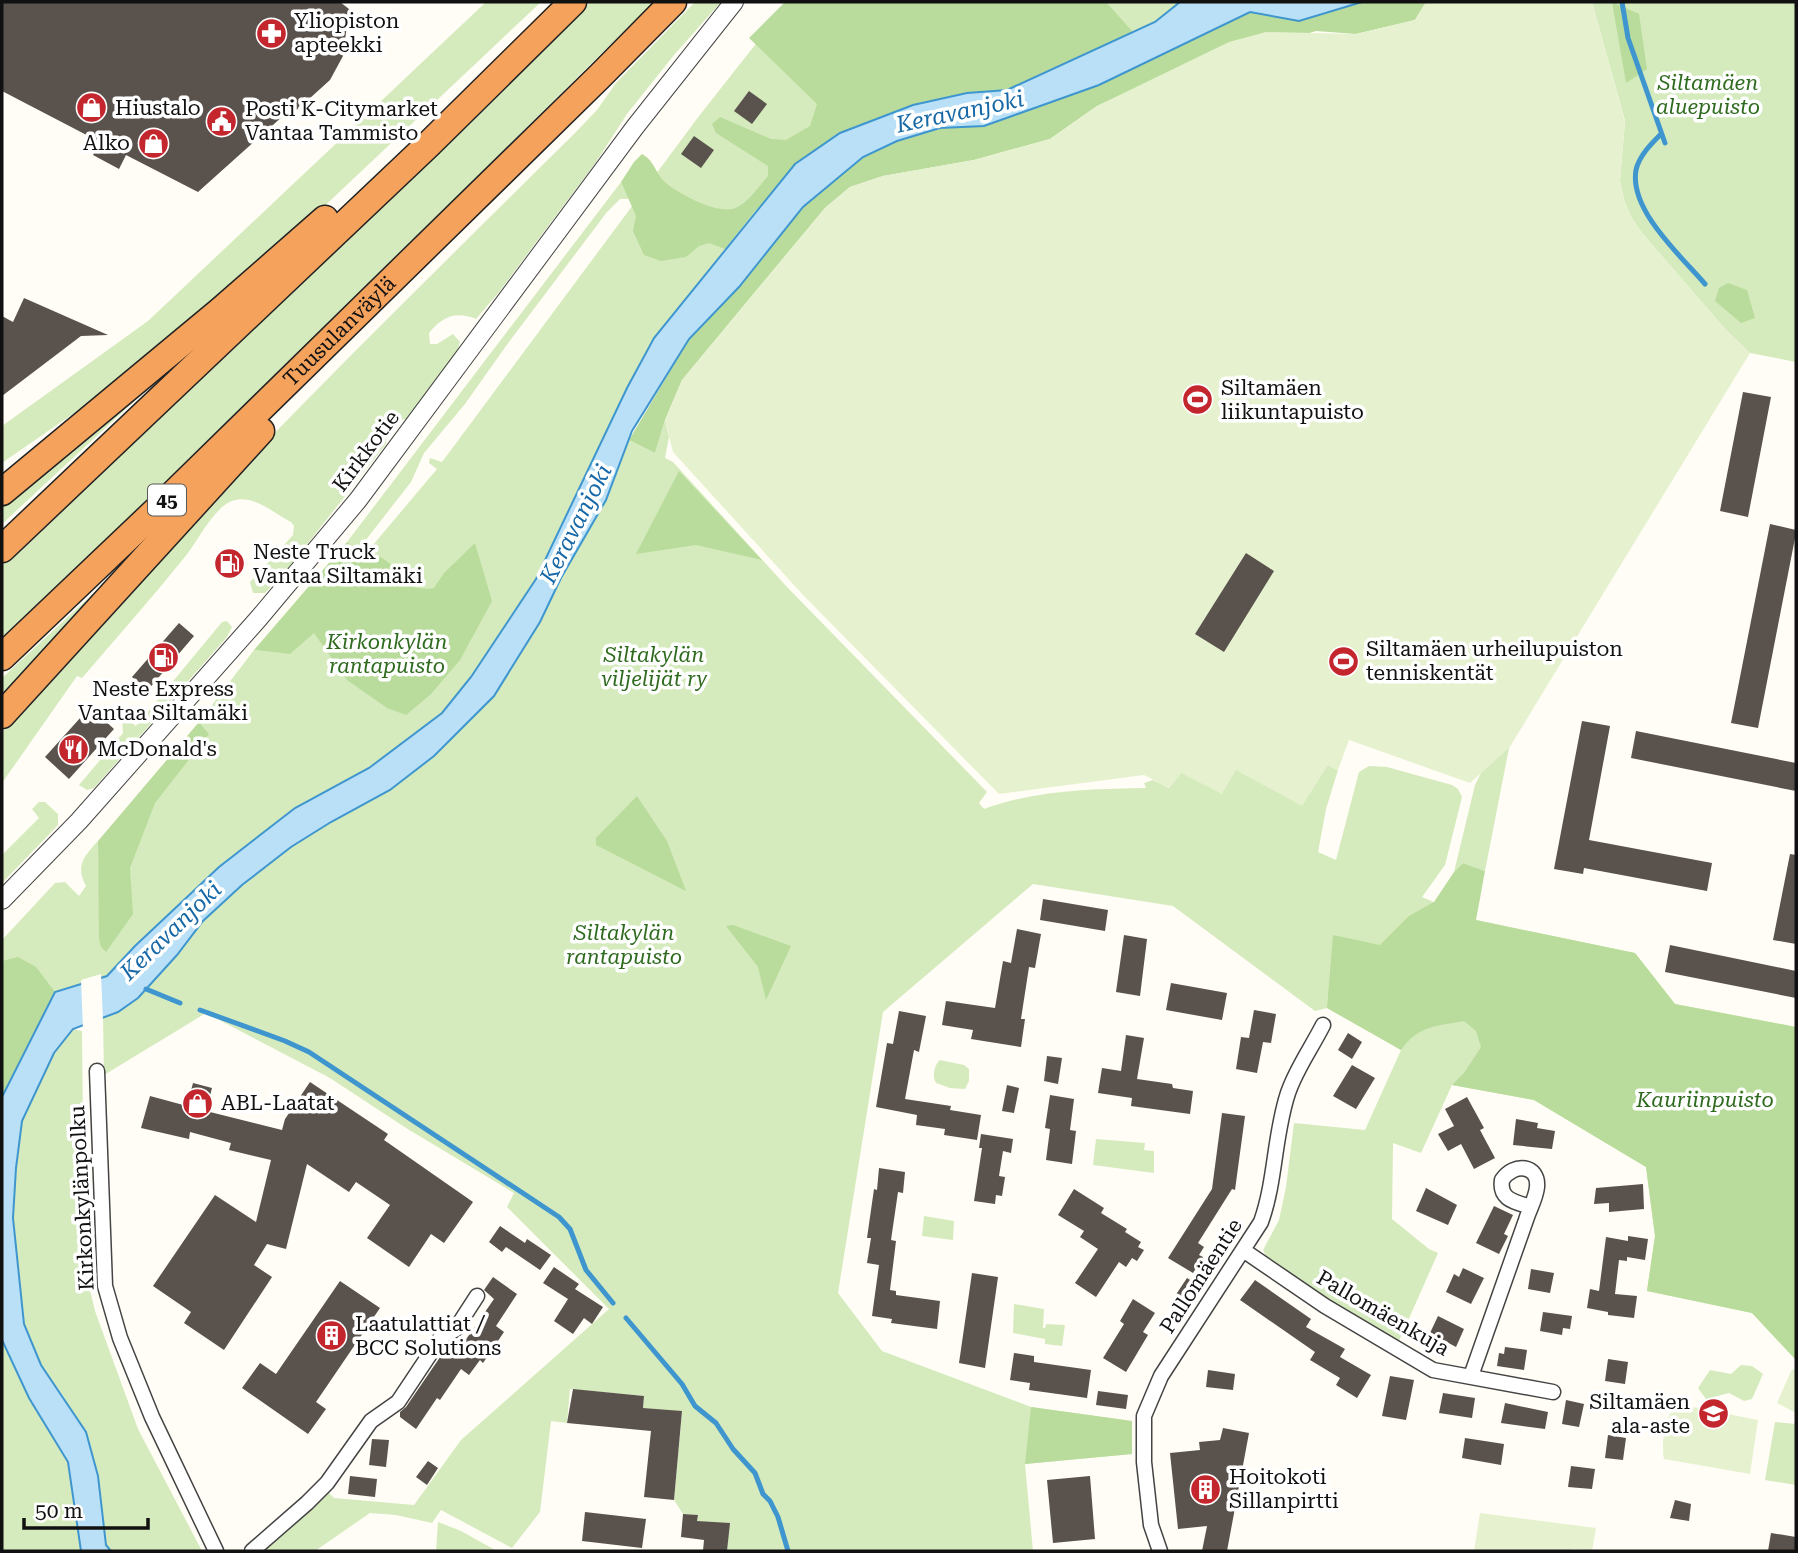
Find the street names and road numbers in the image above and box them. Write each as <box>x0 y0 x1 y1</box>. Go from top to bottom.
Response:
street label: Tuusulanväylä <box>278 271 401 391</box>
street label: Kirkkotie <box>328 406 404 496</box>
road number: 45 <box>148 485 186 516</box>
street label: Kirkonkylänpolku <box>65 1105 99 1291</box>
street label: Pallomäentie <box>1155 1214 1247 1338</box>
street label: Pallomäenkuja <box>1312 1265 1454 1361</box>

